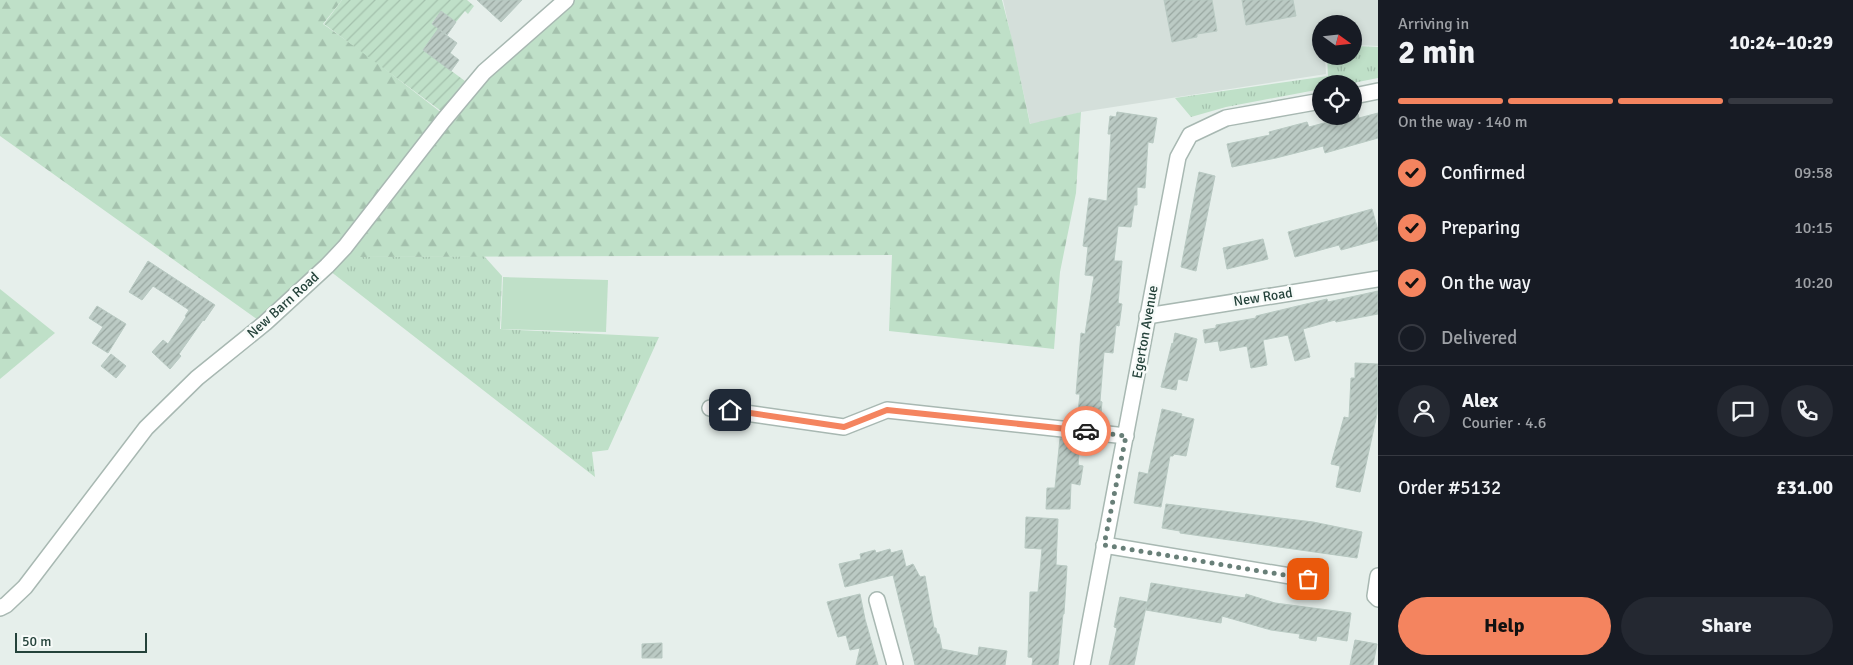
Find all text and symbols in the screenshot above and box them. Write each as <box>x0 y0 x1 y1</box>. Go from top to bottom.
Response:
text: Arriving in <box>1398 14 1469 34</box>
north arrow <box>1312 15 1362 65</box>
map controls <box>1312 15 1362 125</box>
text: 10:24–10:29 <box>1729 31 1833 55</box>
text: 2 min <box>1398 33 1475 72</box>
button: locate <box>1312 75 1362 125</box>
text: On the way · 140 m <box>1398 112 1528 132</box>
icon: check <box>1398 159 1426 187</box>
text: Confirmed <box>1441 161 1525 185</box>
text: 09:58 <box>1794 163 1833 183</box>
icon: check <box>1398 214 1426 242</box>
text: Preparing <box>1441 216 1520 240</box>
text: 10:15 <box>1794 218 1833 238</box>
street label: New Barn Road <box>244 268 322 342</box>
icon: check <box>1398 269 1426 297</box>
text: On the way <box>1441 271 1531 295</box>
text: 10:20 <box>1794 273 1833 293</box>
street label: Egerton Avenue <box>1128 284 1162 380</box>
street label: New Road <box>1232 284 1294 310</box>
text: Delivered <box>1441 326 1517 350</box>
button: person <box>1398 385 1450 437</box>
button: chat <box>1717 385 1769 437</box>
button: phone <box>1781 385 1833 437</box>
pin <box>709 389 751 431</box>
text: Alex <box>1462 389 1498 413</box>
icon: home <box>716 396 744 424</box>
courier <box>1061 406 1111 456</box>
text: Courier · 4.6 <box>1462 413 1546 433</box>
icon: car <box>1072 417 1100 445</box>
text: Order #5132 <box>1398 476 1501 500</box>
text: £31.00 <box>1776 476 1833 500</box>
pin <box>1287 558 1329 600</box>
icon: bag <box>1294 565 1322 593</box>
button: Help <box>1398 597 1611 655</box>
button: Share <box>1621 597 1833 655</box>
scale bar <box>15 630 148 653</box>
text: 50 m <box>22 633 51 650</box>

